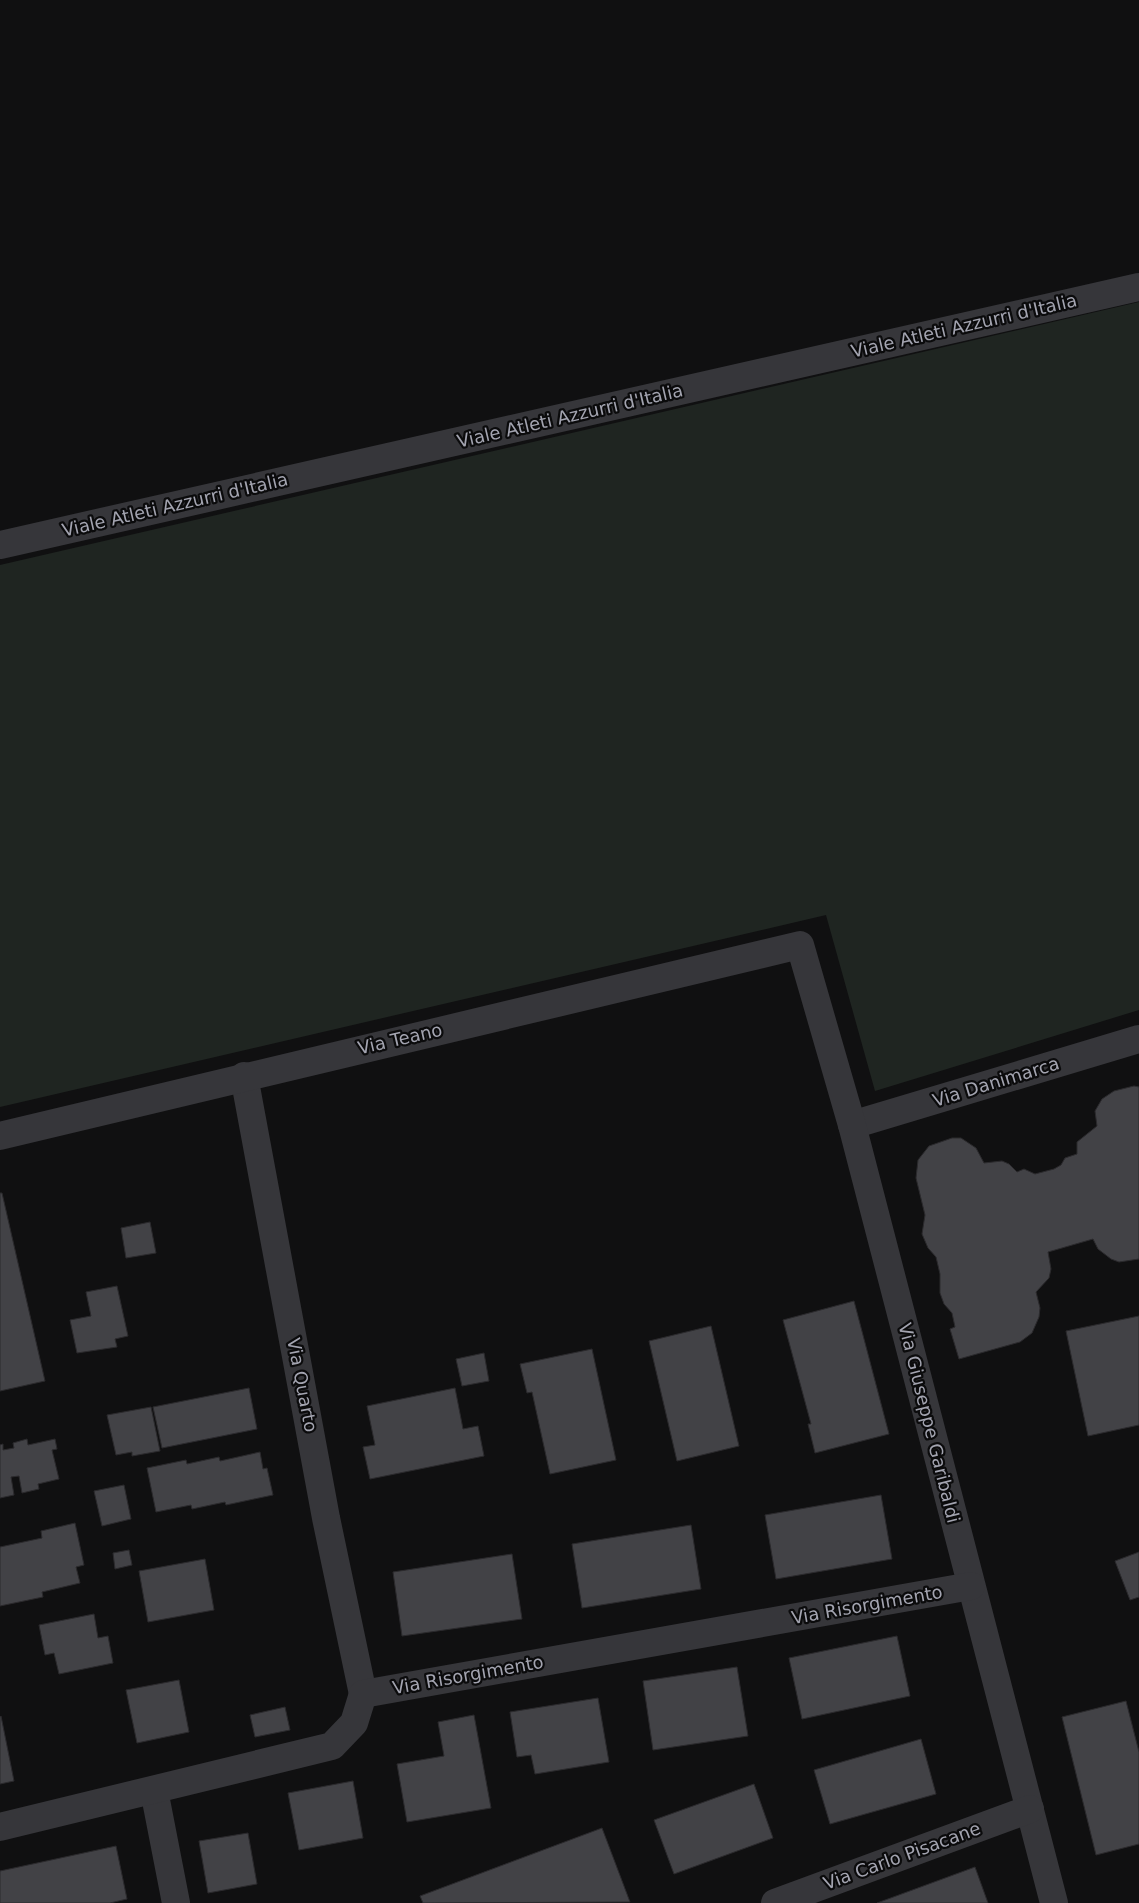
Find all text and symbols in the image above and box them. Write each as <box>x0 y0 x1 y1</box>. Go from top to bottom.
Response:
street label: Viale Atleti Azzurri d'Italia <box>849 289 1079 362</box>
street label: Viale Atleti Azzurri d'Italia <box>455 379 685 452</box>
street label: Viale Atleti Azzurri d'Italia <box>60 468 290 541</box>
street label: Via Teano <box>356 1019 444 1058</box>
street label: Via Danimarca <box>930 1052 1062 1111</box>
street label: Via Giuseppe Garibaldi <box>894 1321 965 1525</box>
street label: Via Quarto <box>283 1336 322 1434</box>
street label: Via Risorgimento <box>790 1581 944 1628</box>
street label: Via Risorgimento <box>391 1651 545 1698</box>
street label: Via Carlo Pisacane <box>820 1817 983 1894</box>

